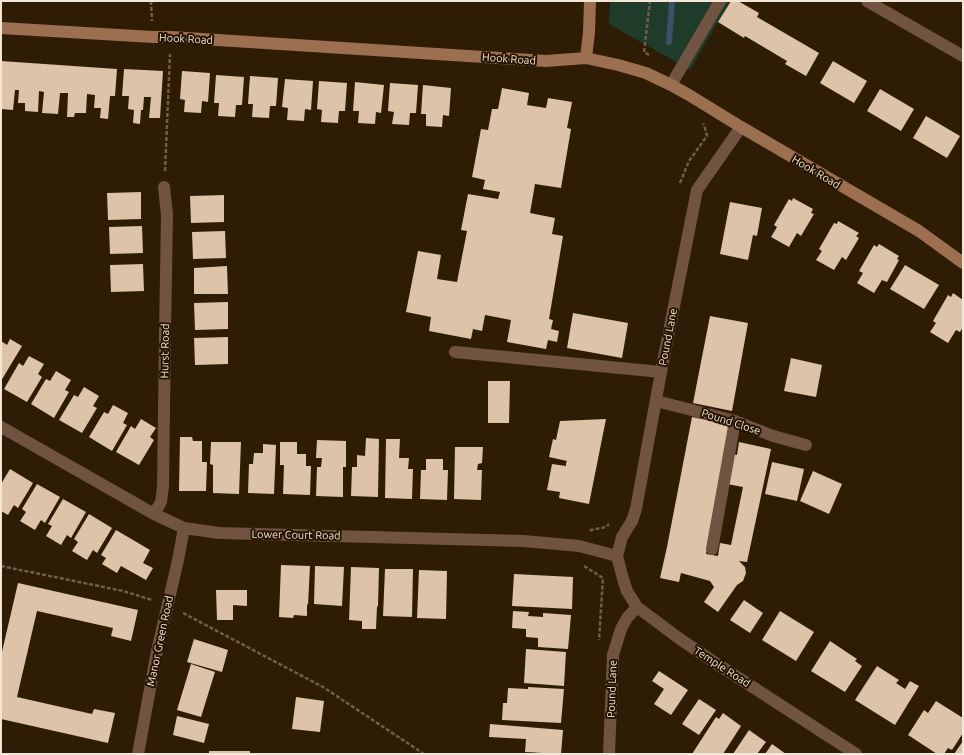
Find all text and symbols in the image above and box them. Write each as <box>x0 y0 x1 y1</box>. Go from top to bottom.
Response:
street label: Hook Road <box>159 31 213 47</box>
street label: Hook Road <box>482 51 536 67</box>
street label: Hook Road <box>789 152 843 192</box>
street label: Pound Lane <box>656 307 680 367</box>
street label: Hurst Road <box>158 323 172 379</box>
street label: Pound Close <box>700 406 762 438</box>
street label: Lower Court Road <box>251 528 341 542</box>
street label: Manor Green Road <box>144 594 176 688</box>
street label: Temple Road <box>691 644 753 690</box>
street label: Pound Lane <box>604 660 620 718</box>

